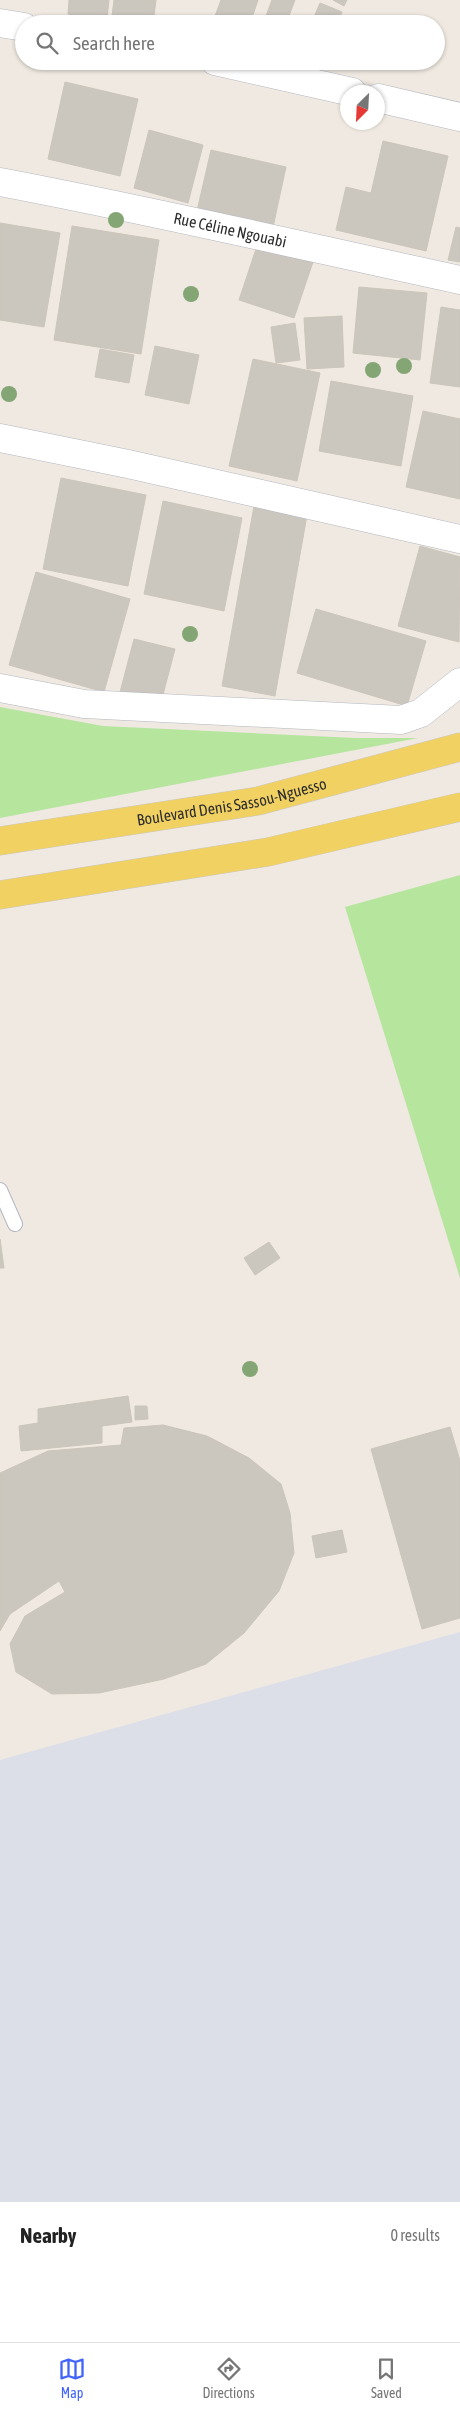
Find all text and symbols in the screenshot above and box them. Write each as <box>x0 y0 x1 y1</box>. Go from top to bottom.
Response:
search box <box>15 15 445 70</box>
icon: search <box>33 29 61 57</box>
text: Search here <box>73 32 155 54</box>
north arrow <box>340 85 385 130</box>
street label: Rue Céline Ngouabi <box>172 208 288 251</box>
street label: Boulevard Denis Sassou-Nguesso <box>135 774 328 829</box>
text: Nearby <box>20 2223 76 2247</box>
text: 0 results <box>390 2226 440 2244</box>
tab: Map <box>58 2355 86 2401</box>
tab: Directions <box>202 2355 255 2401</box>
tab: Saved <box>371 2355 402 2401</box>

